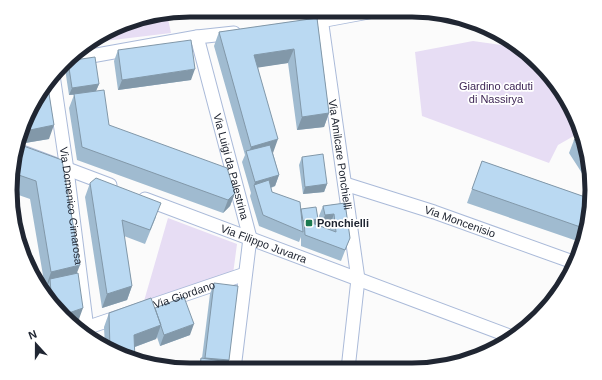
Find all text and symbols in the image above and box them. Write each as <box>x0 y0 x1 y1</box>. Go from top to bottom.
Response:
park label: Giardino caduti di Nassirya <box>459 80 533 105</box>
street label: Via Amilcare Ponchielli <box>327 99 354 210</box>
street label: Via Luigi da Palestrina <box>211 112 251 222</box>
street label: Via Domenico Cimarosa <box>58 146 85 266</box>
street label: Via Moncenisio <box>423 203 497 240</box>
place label: Ponchielli <box>317 217 369 229</box>
marker: Ponchielli <box>304 218 314 228</box>
street label: Via Filippo Juvarra <box>219 222 309 266</box>
street label: Via Giordano <box>152 279 216 311</box>
north arrow <box>16 324 56 364</box>
text: N <box>27 328 38 342</box>

